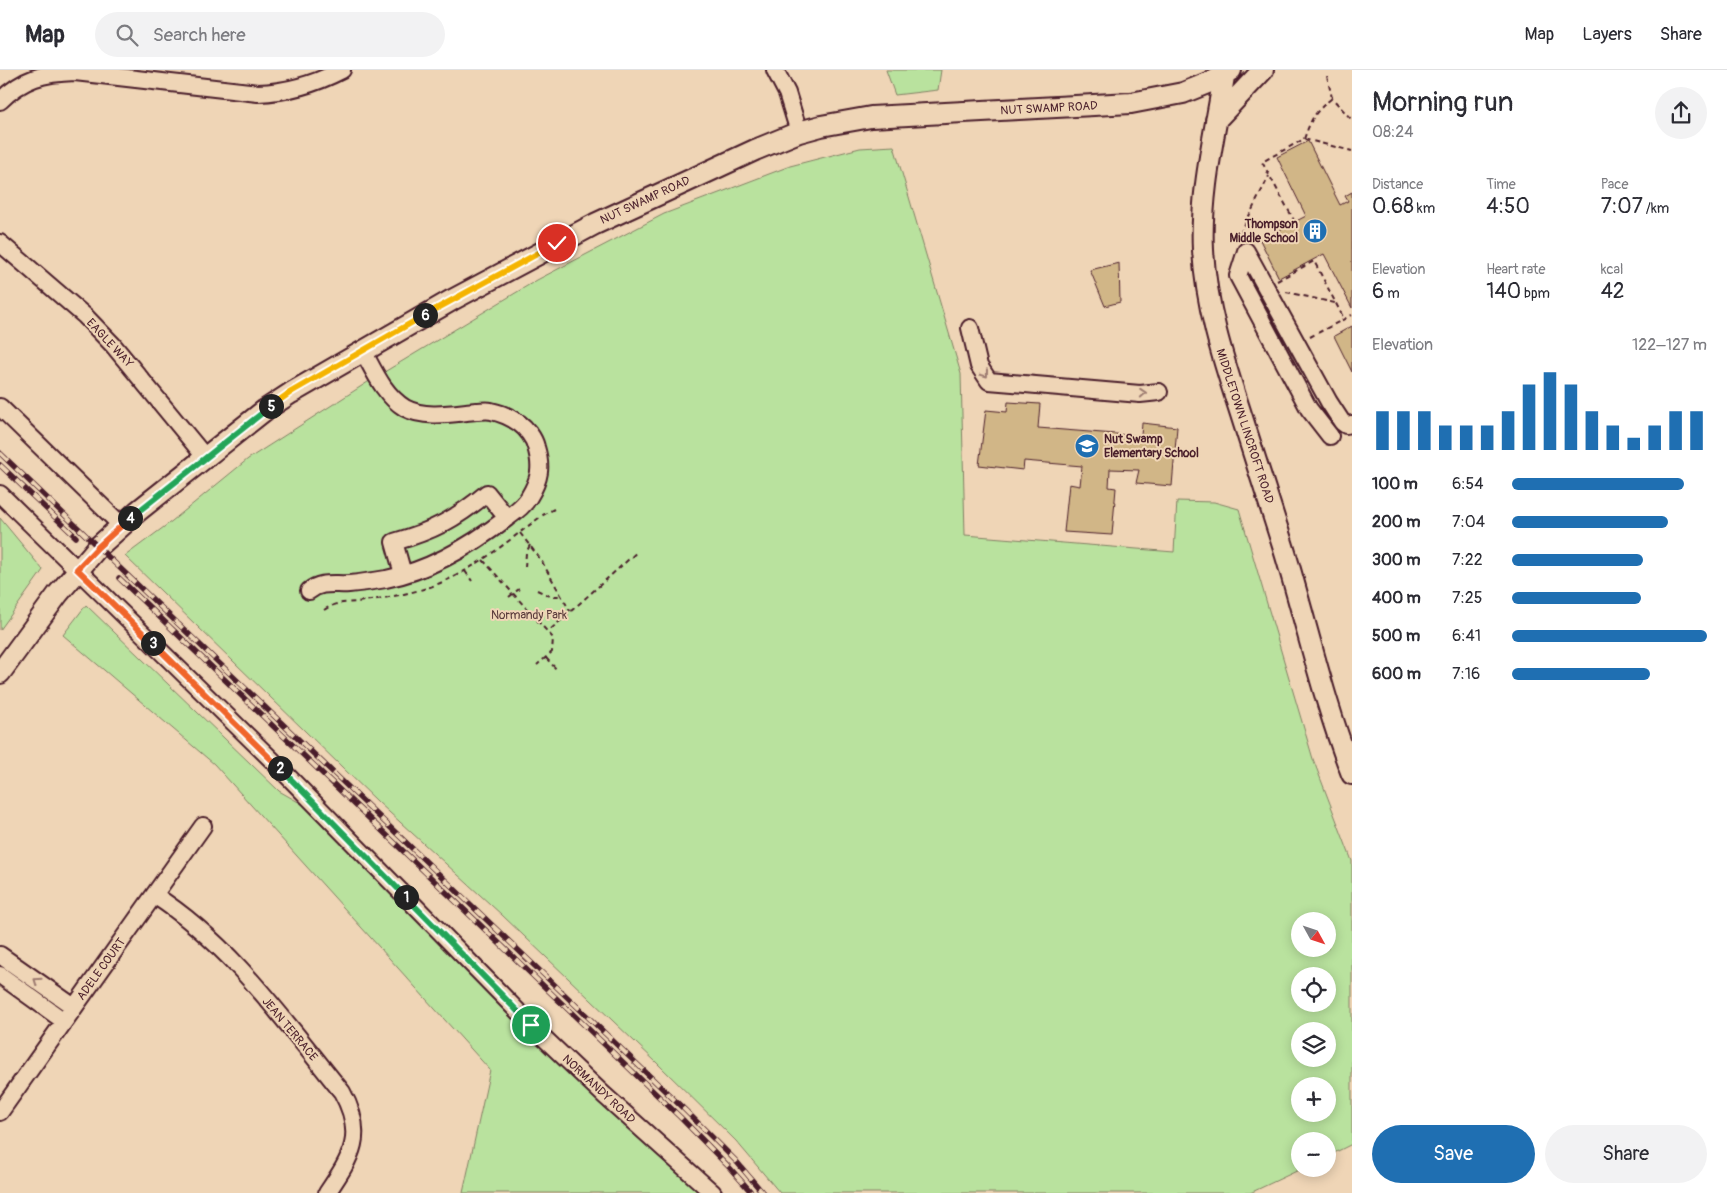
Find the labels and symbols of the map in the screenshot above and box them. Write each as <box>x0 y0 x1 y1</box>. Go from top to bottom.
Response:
street label: NUT SWAMP ROAD <box>1000 98 1099 119</box>
street label: NUT SWAMP ROAD <box>598 173 693 228</box>
place label: Thompson Middle School <box>1230 217 1298 246</box>
building icon: Thompson Middle School <box>1302 218 1328 244</box>
pin <box>536 222 578 264</box>
pin: 6 <box>412 302 438 328</box>
street label: EAGLE WAY <box>83 316 136 371</box>
street label: MIDDLETOWN LINCROFT ROAD <box>1212 347 1277 506</box>
one-way arrow <box>979 368 988 378</box>
one-way arrow <box>1140 388 1148 399</box>
pin: 5 <box>258 394 284 418</box>
place label: Nut Swamp Elementary School <box>1104 432 1199 461</box>
school or university icon: Nut Swamp Elementary School <box>1074 433 1100 459</box>
pin: 4 <box>118 506 142 530</box>
park label: Normandy Park <box>491 608 567 623</box>
pin: 3 <box>140 630 166 656</box>
pin: 2 <box>268 756 292 780</box>
pin: 1 <box>394 884 418 910</box>
north arrow <box>1291 912 1336 958</box>
street label: ADELE COURT <box>74 935 129 1003</box>
one-way arrow <box>33 978 43 987</box>
street label: JEAN TERRACE <box>259 994 321 1064</box>
pin <box>510 1004 552 1046</box>
street label: NORMANDY ROAD <box>559 1052 639 1127</box>

